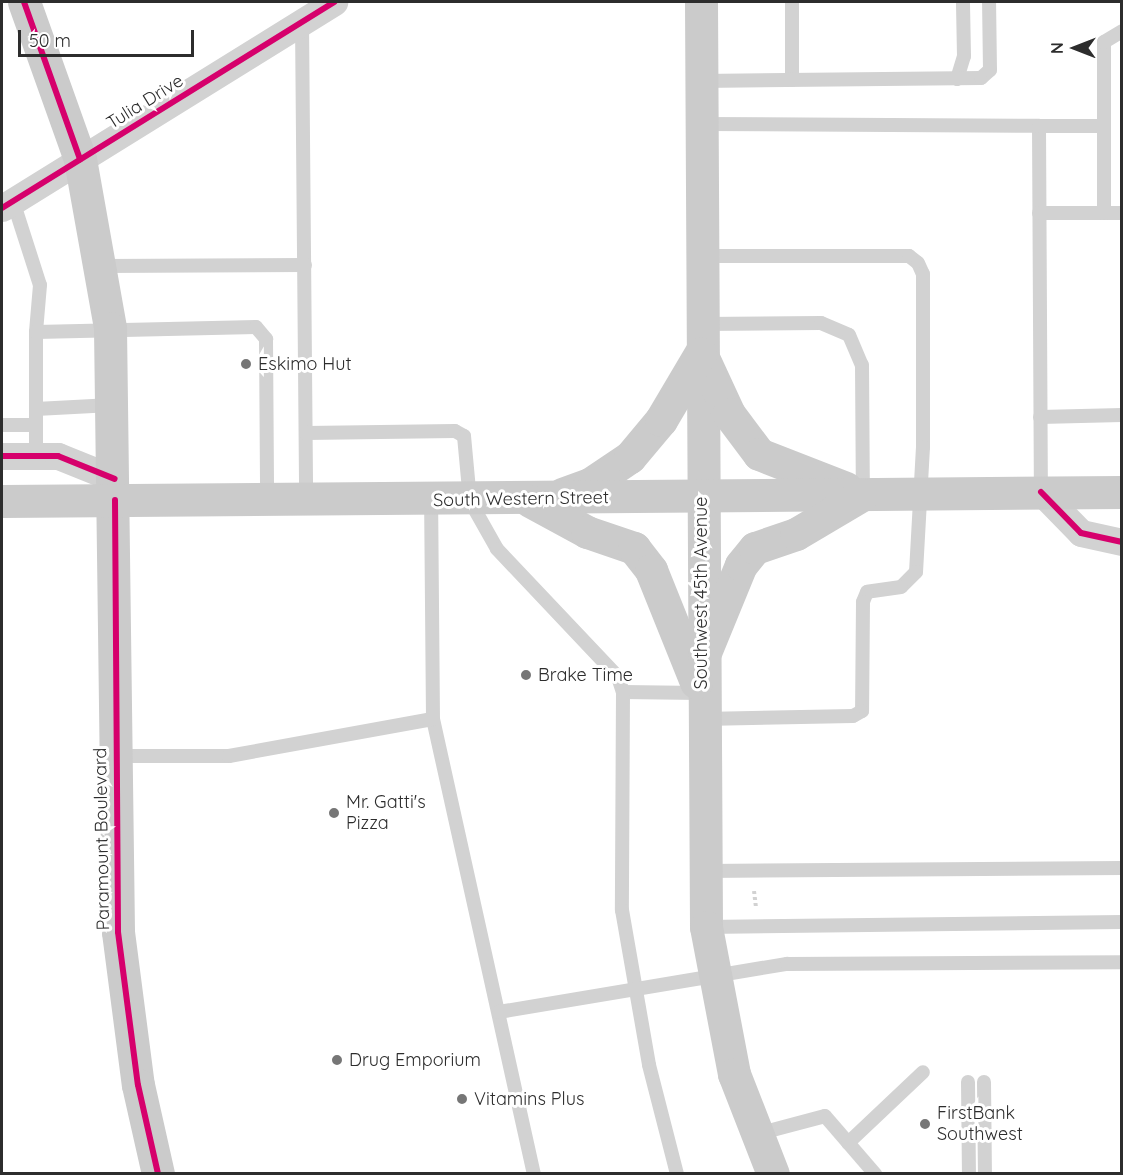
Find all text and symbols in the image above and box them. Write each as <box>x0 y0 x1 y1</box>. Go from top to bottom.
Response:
scale bar <box>21 18 196 56</box>
north arrow <box>1045 18 1105 78</box>
text: 50 m <box>29 29 71 52</box>
text: N <box>1047 42 1067 54</box>
street label: Tulia Drive <box>103 70 187 134</box>
place label: Eskimo Hut <box>258 353 352 375</box>
marker: Eskimo Hut <box>239 357 253 371</box>
street label: South Western Street <box>433 487 609 511</box>
street label: Southwest 45th Avenue <box>690 497 712 689</box>
place label: Brake Time <box>538 664 633 686</box>
marker: Brake Time <box>519 668 533 682</box>
street label: Paramount Boulevard <box>90 747 114 931</box>
place label: Mr. Gatti's Pizza <box>346 792 426 834</box>
marker: Mr. Gatti's Pizza <box>327 806 341 820</box>
place label: Drug Emporium <box>349 1049 481 1071</box>
marker: Drug Emporium <box>330 1053 344 1067</box>
place label: Vitamins Plus <box>474 1088 584 1110</box>
marker: Vitamins Plus <box>455 1092 469 1106</box>
place label: FirstBank Southwest <box>937 1103 1023 1146</box>
marker: FirstBank Southwest <box>918 1117 932 1131</box>

